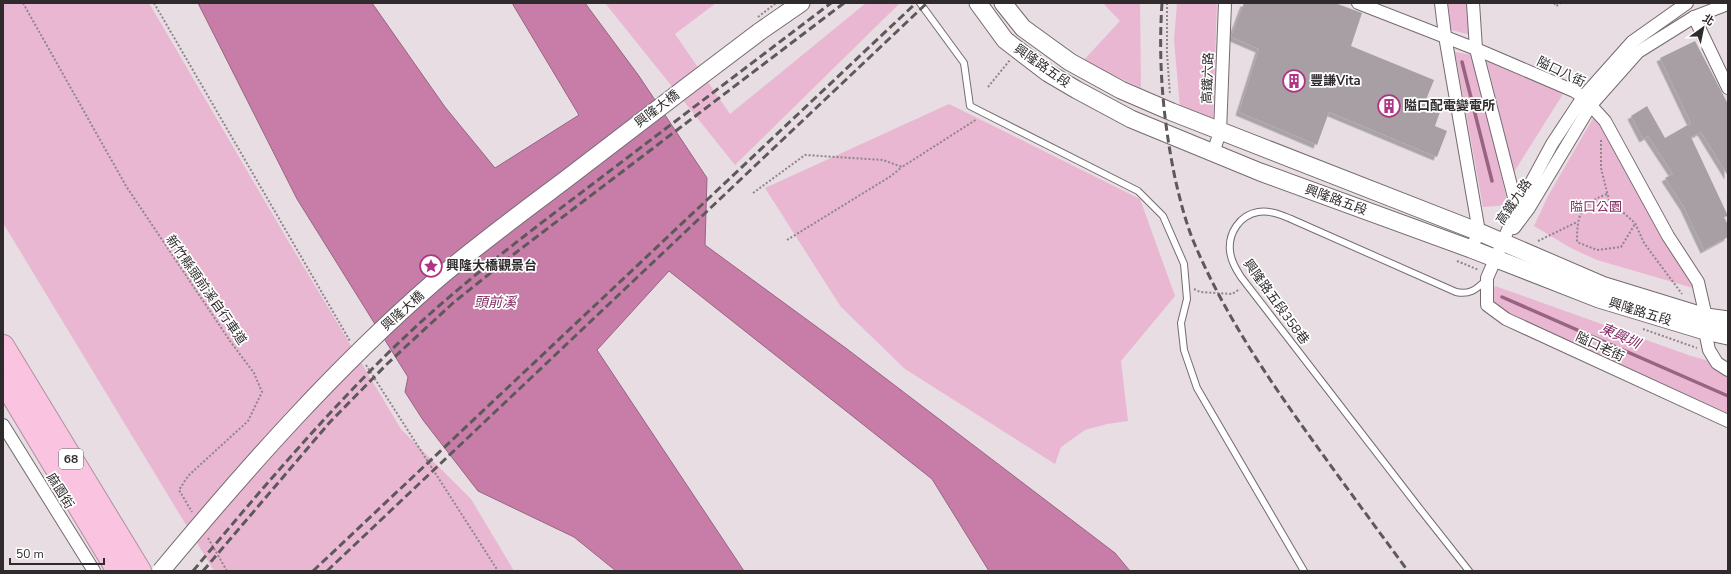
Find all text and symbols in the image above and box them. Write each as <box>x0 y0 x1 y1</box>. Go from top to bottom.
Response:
north arrow <box>1683 8 1723 48</box>
text: 北 <box>1699 11 1717 29</box>
street label: 興隆路五段 <box>1010 40 1074 92</box>
street label: 高鐵六路 <box>1198 52 1218 104</box>
street label: 隘口八街 <box>1534 53 1588 91</box>
building icon: 豐謙Vita <box>1281 68 1307 94</box>
place label: 豐謙Vita <box>1310 72 1361 90</box>
street label: 興隆大橋 <box>631 86 683 132</box>
building icon: 隘口配電變電所 <box>1376 93 1402 119</box>
place label: 隘口配電變電所 <box>1404 97 1495 115</box>
street label: 高鐵九路 <box>1492 175 1536 229</box>
street label: 興隆路五段 <box>1302 180 1370 220</box>
park label: 隘口公園 <box>1570 198 1622 216</box>
street label: 新竹縣頭前溪自行車道 <box>161 232 251 348</box>
place icon: 興隆大橋觀景台 <box>418 253 444 279</box>
street label: 興隆路五段358巷 <box>1239 256 1313 348</box>
place label: 興隆大橋觀景台 <box>446 257 537 275</box>
street label: 興隆大橋 <box>378 287 428 335</box>
water label: 頭前溪 <box>474 293 518 312</box>
street label: 興隆路五段 <box>1606 294 1674 330</box>
water label: 東興圳 <box>1597 319 1645 354</box>
street label: 隘口老街 <box>1573 328 1627 366</box>
road number: 68 <box>59 449 83 469</box>
street label: 麻園街 <box>42 470 78 512</box>
scale bar <box>10 540 104 566</box>
text: 50 m <box>16 546 44 562</box>

